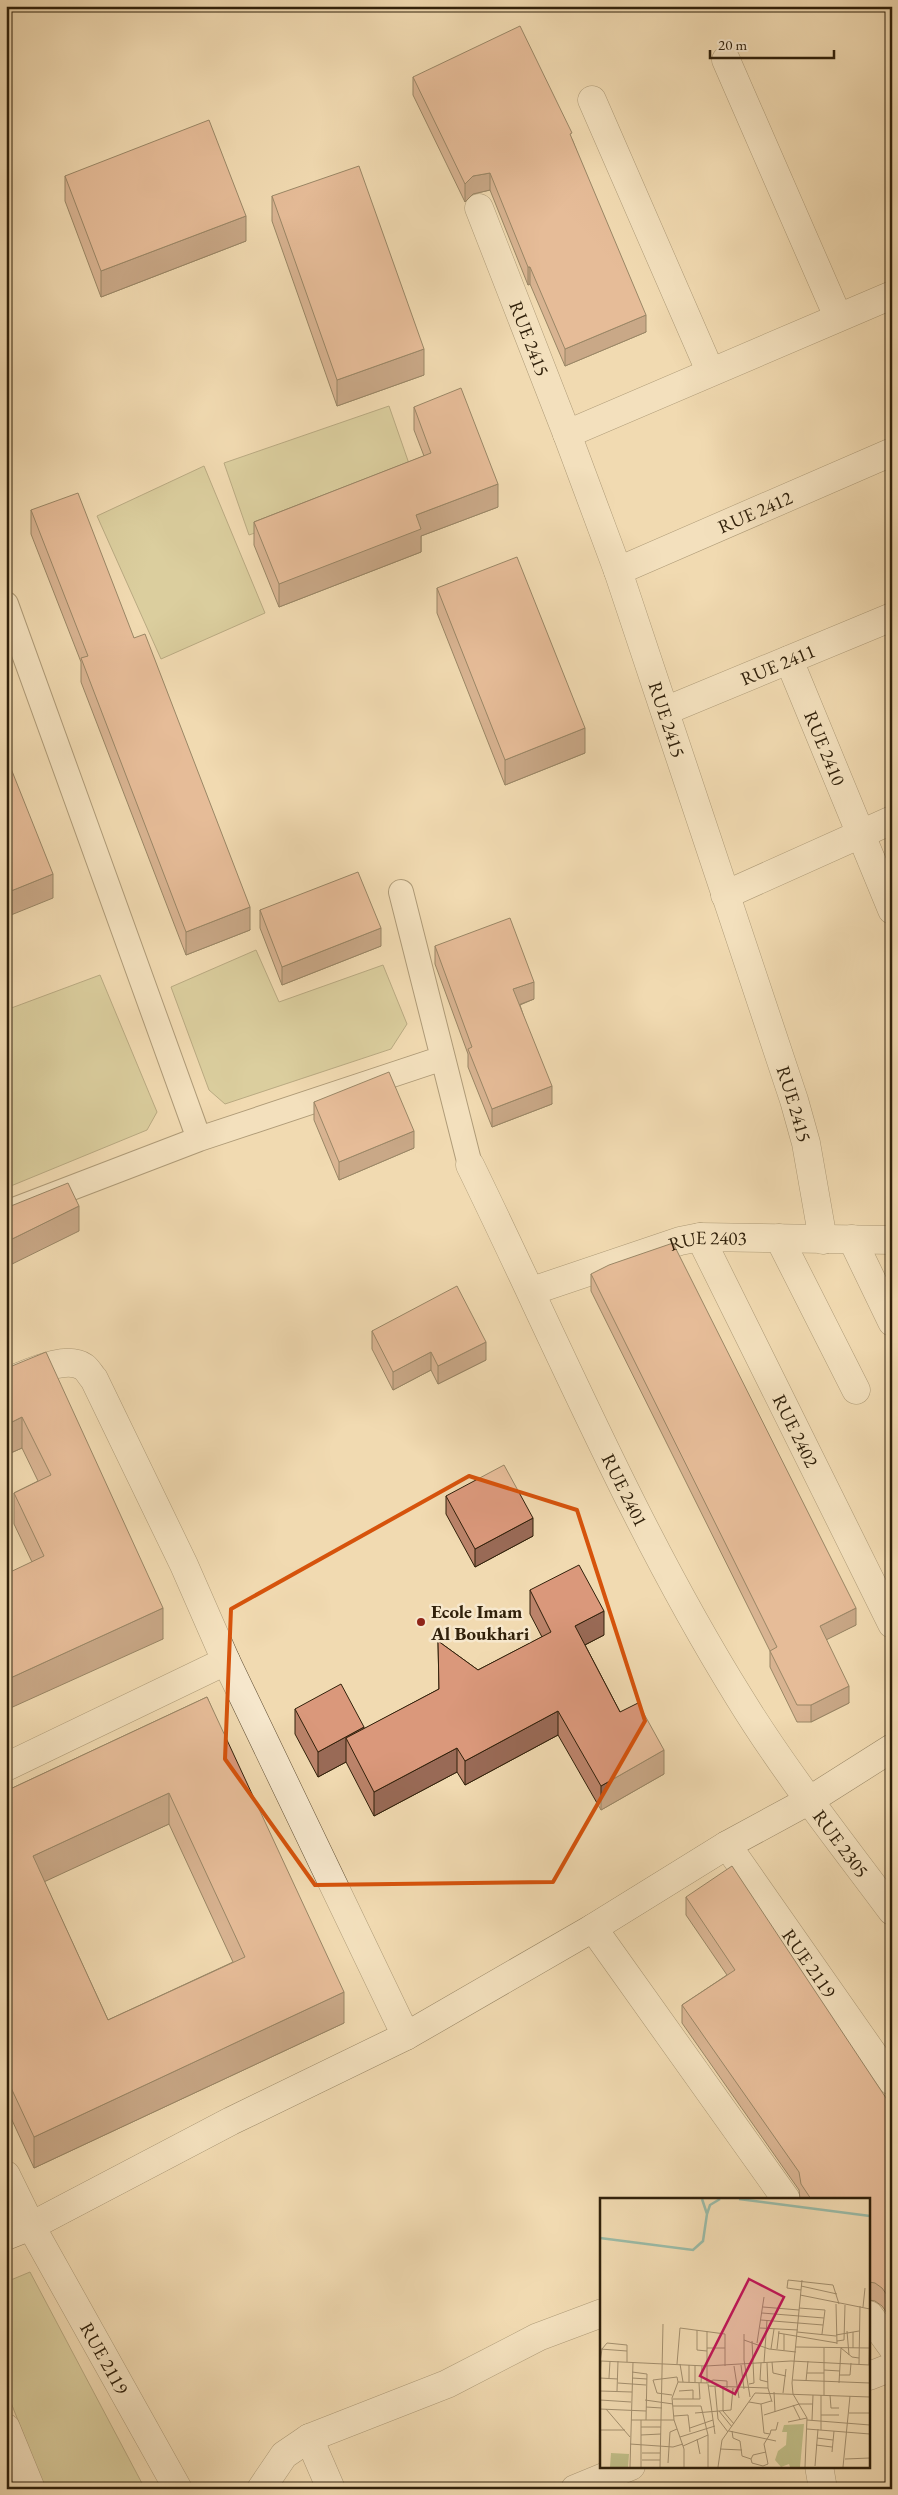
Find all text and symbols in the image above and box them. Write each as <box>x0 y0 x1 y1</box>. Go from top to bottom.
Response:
scale bar <box>710 28 834 60</box>
text: 20 m <box>718 35 747 54</box>
street label: RUE 2415 <box>503 297 555 380</box>
street label: RUE 2412 <box>714 485 796 539</box>
street label: RUE 2411 <box>737 638 819 691</box>
street label: RUE 2415 <box>643 678 691 761</box>
street label: RUE 2410 <box>798 707 851 789</box>
street label: RUE 2415 <box>770 1062 817 1145</box>
street label: RUE 2403 <box>665 1225 747 1257</box>
street label: RUE 2402 <box>767 1390 824 1471</box>
street label: RUE 2401 <box>596 1449 653 1531</box>
place label: Ecole Imam Al Boukhari <box>430 1599 530 1646</box>
marker: Ecole Imam Al Boukhari <box>415 1616 427 1628</box>
street label: RUE 2305 <box>807 1805 874 1883</box>
street label: RUE 2119 <box>776 1924 842 2003</box>
inset map <box>600 2198 870 2468</box>
street label: RUE 2119 <box>74 2318 134 2399</box>

